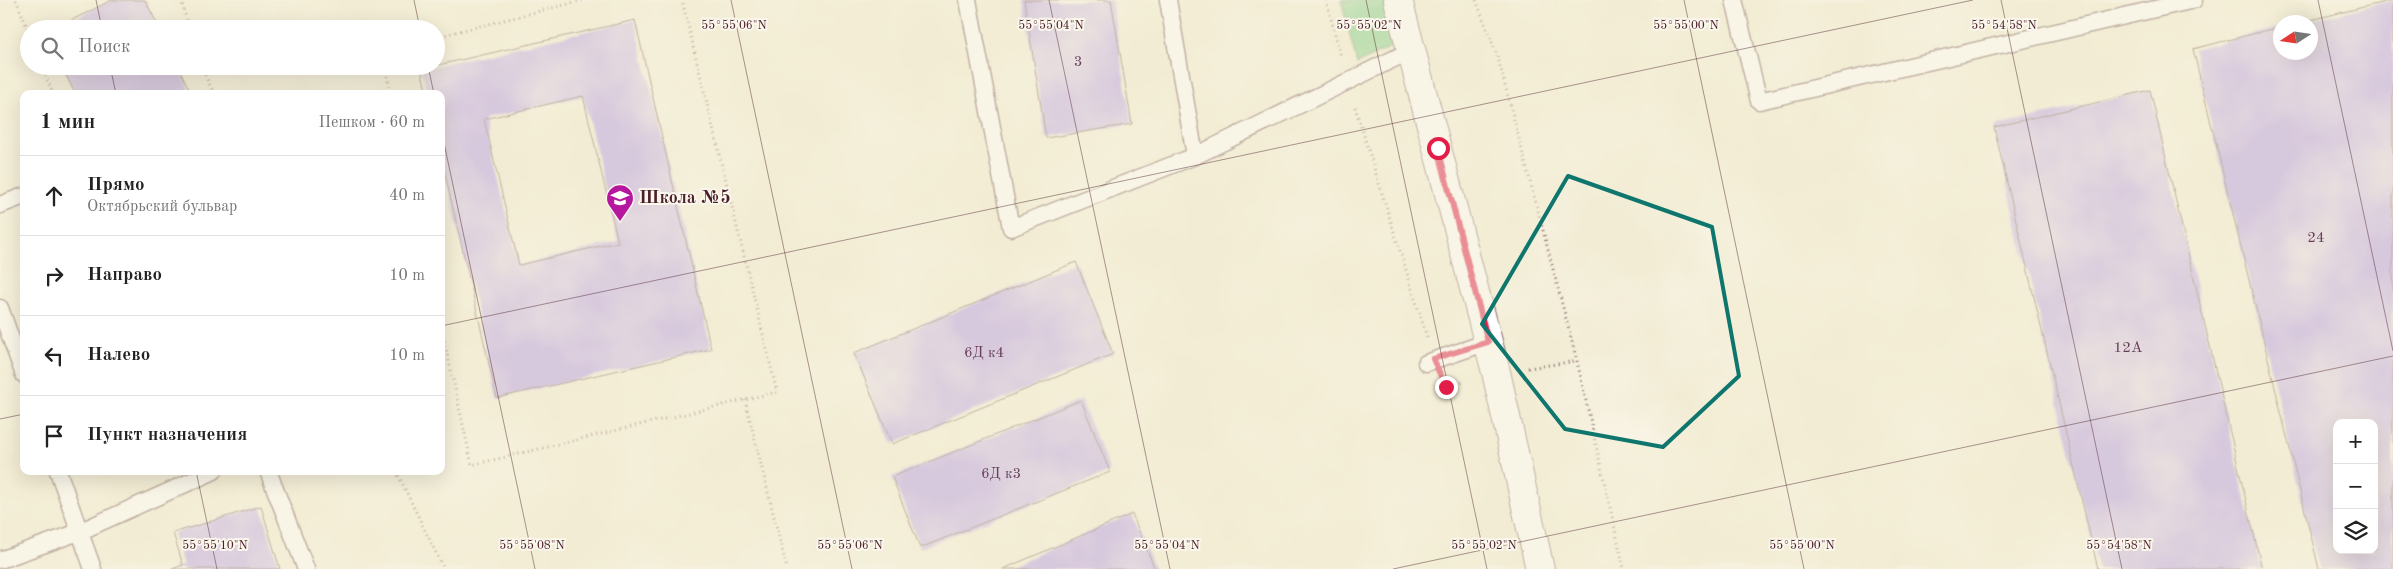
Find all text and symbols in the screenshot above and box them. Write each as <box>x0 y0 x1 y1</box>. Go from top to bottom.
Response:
north arrow <box>2273 15 2318 60</box>
text: 55°55'06"N <box>701 19 767 32</box>
text: 55°55'04"N <box>1018 19 1084 32</box>
text: 55°55'02"N <box>1336 19 1402 32</box>
text: 55°55'00"N <box>1653 19 1719 32</box>
text: 55°54'58"N <box>1971 19 2037 32</box>
search box <box>20 20 445 75</box>
icon: search <box>38 34 66 62</box>
text: Поиск <box>78 38 130 57</box>
house number: 3 <box>1074 55 1082 70</box>
text: 1 мин <box>40 112 95 133</box>
text: Пешком · 60 m <box>318 115 425 131</box>
route start <box>1427 137 1450 160</box>
text: Прямо <box>87 176 145 195</box>
icon: ahead <box>40 182 68 210</box>
school or university icon: Школа №5 <box>605 183 635 222</box>
text: 40 m <box>389 188 425 204</box>
place label: Школа №5 <box>639 189 731 207</box>
text: Октябрьский бульвар <box>87 199 237 215</box>
house number: 24 <box>2307 231 2325 246</box>
icon: right <box>40 262 68 290</box>
text: Направо <box>87 266 162 285</box>
text: 10 m <box>389 268 425 284</box>
house number: 12А <box>2114 341 2143 356</box>
icon: left <box>40 342 68 370</box>
text: Налево <box>87 346 150 365</box>
house number: 6Д к4 <box>964 346 1004 361</box>
text: 10 m <box>389 348 425 364</box>
route end <box>1435 376 1458 399</box>
map controls <box>2333 419 2378 554</box>
button: + <box>2333 419 2378 464</box>
icon: arrive <box>40 422 68 450</box>
text: Пункт назначения <box>87 426 247 445</box>
button: − <box>2333 464 2378 509</box>
house number: 6Д к3 <box>981 467 1021 482</box>
button: layers <box>2333 509 2378 554</box>
text: 55°55'10"N <box>182 539 248 552</box>
text: 55°55'08"N <box>499 539 565 552</box>
text: 55°55'06"N <box>817 539 883 552</box>
text: 55°55'04"N <box>1134 539 1200 552</box>
text: 55°55'02"N <box>1451 539 1517 552</box>
text: 55°55'00"N <box>1769 539 1835 552</box>
text: 55°54'58"N <box>2086 539 2152 552</box>

